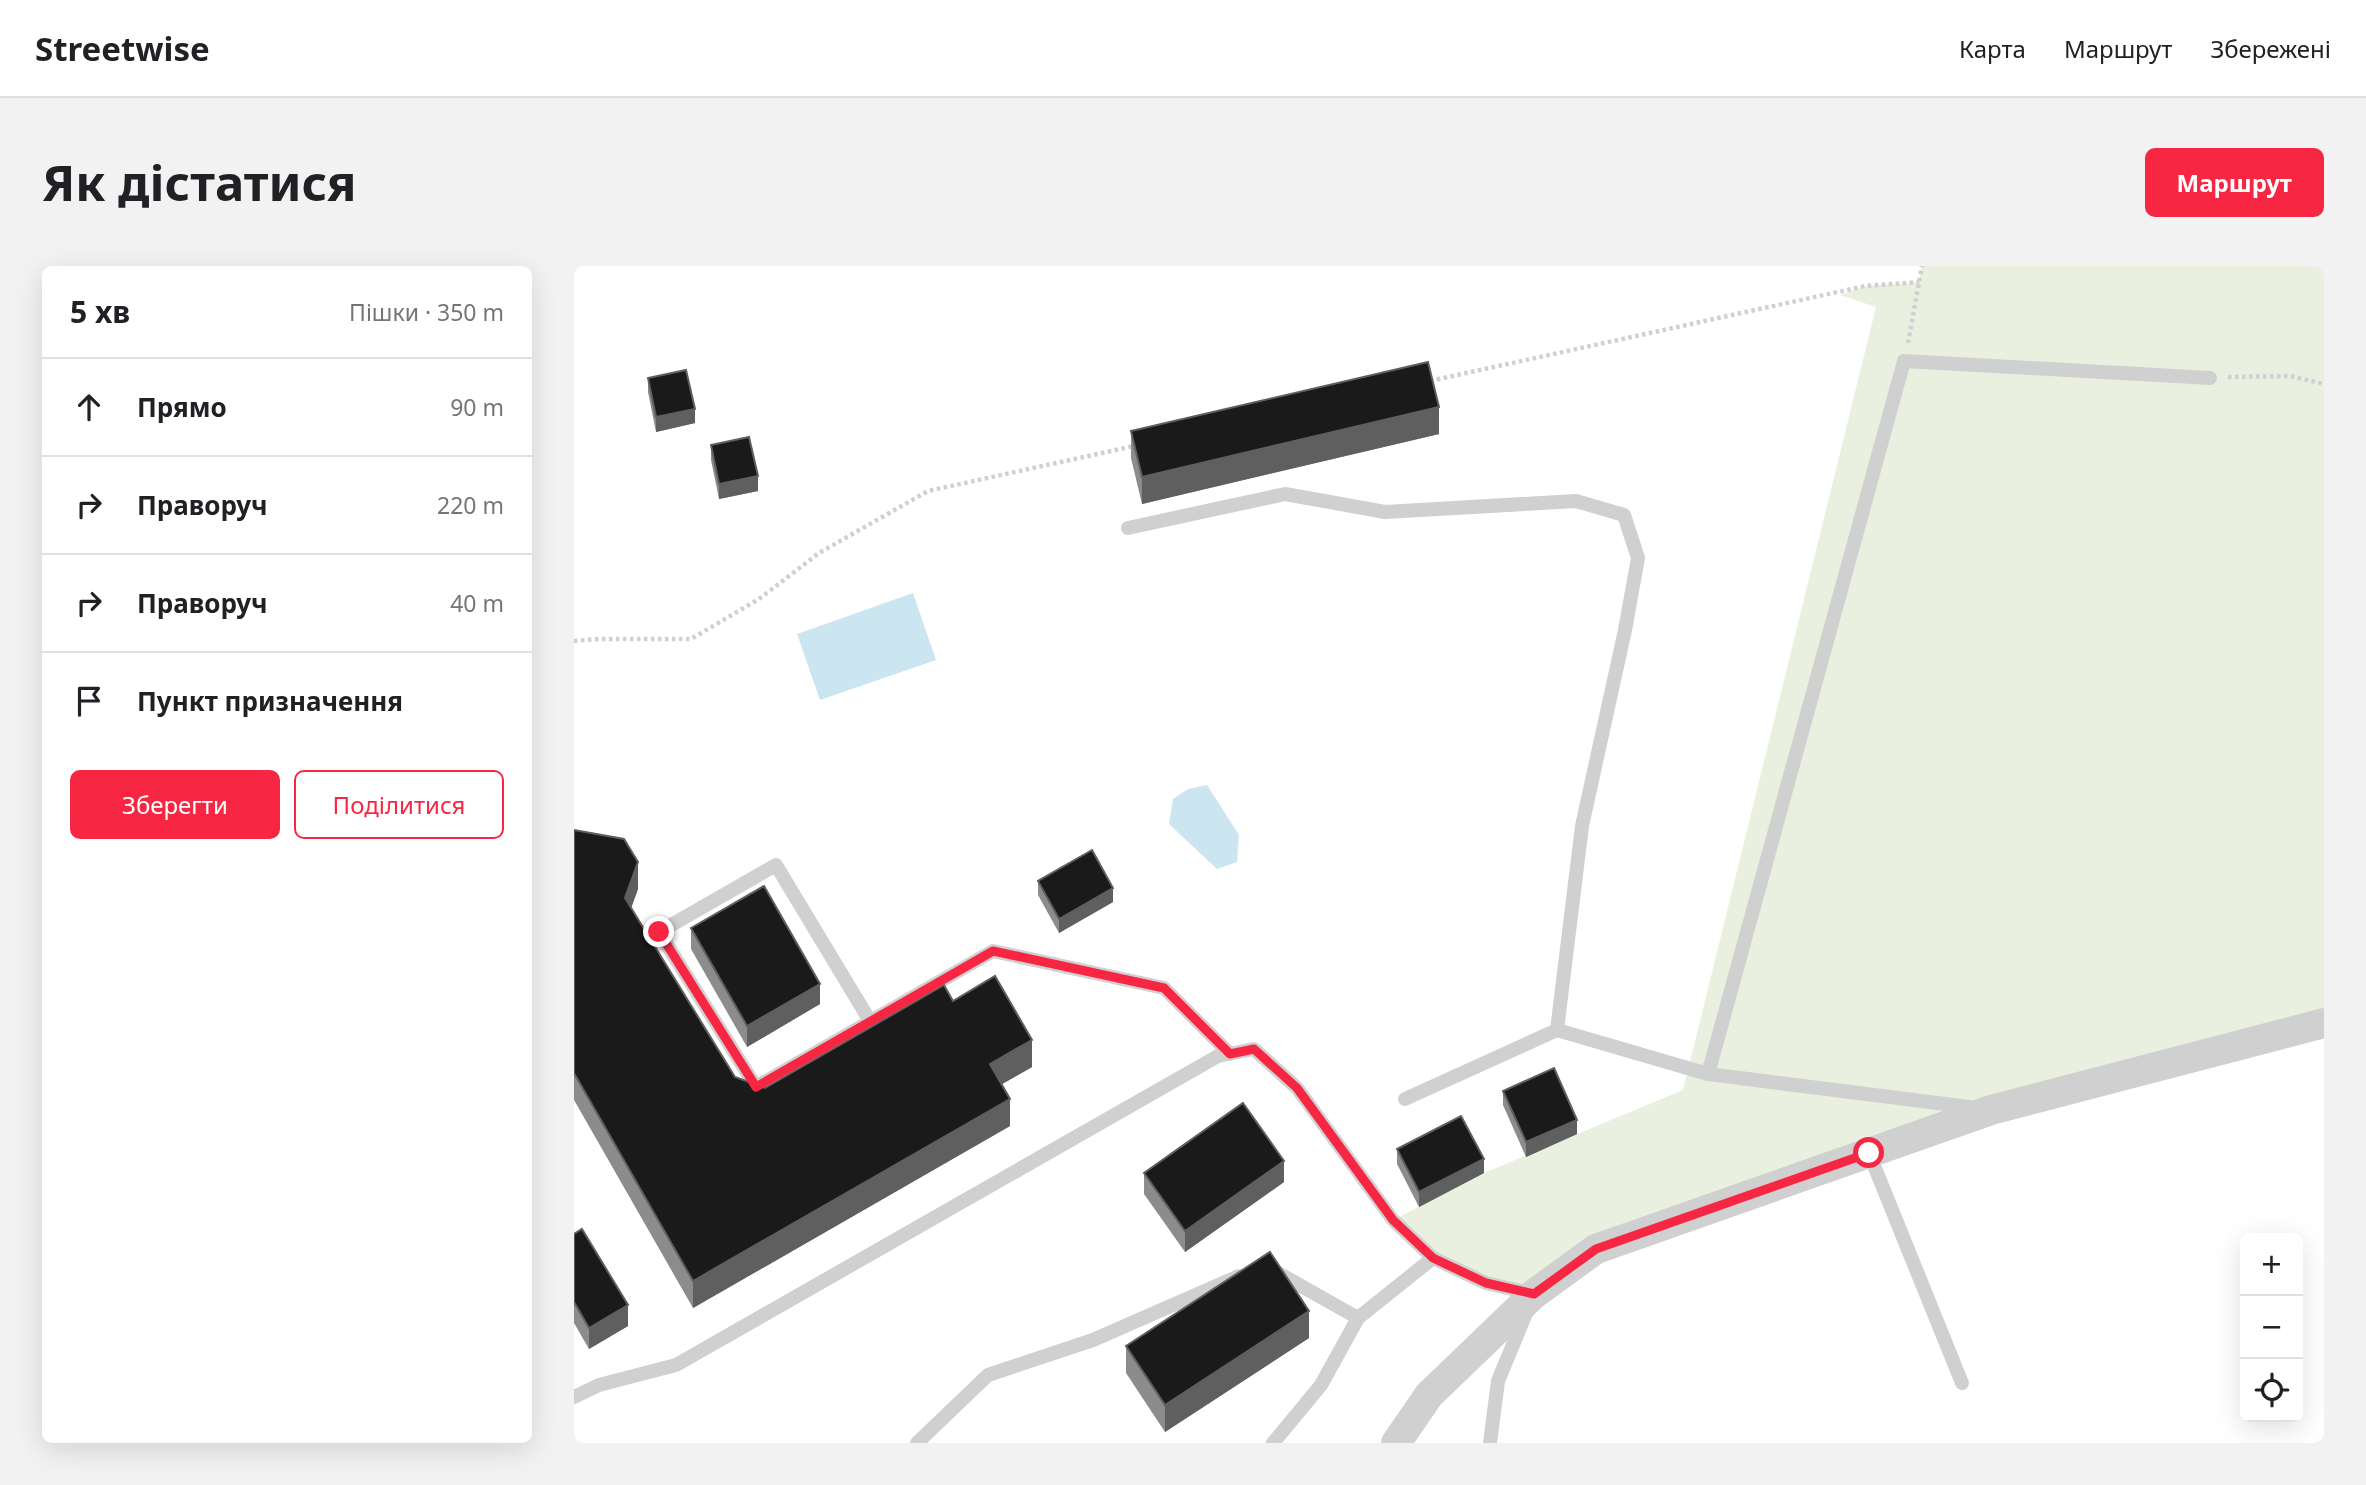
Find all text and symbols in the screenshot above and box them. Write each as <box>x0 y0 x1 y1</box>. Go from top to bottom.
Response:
text: Streetwise <box>35 26 210 71</box>
text: Карта <box>1959 32 2026 65</box>
text: Маршрут <box>2064 32 2172 65</box>
text: Збережені <box>2210 32 2331 65</box>
button: Маршрут <box>2145 148 2324 217</box>
text: Як дістатися <box>42 149 356 215</box>
text: 5 хв <box>70 291 130 332</box>
text: Пішки · 350 m <box>349 296 504 328</box>
icon: ahead <box>70 388 108 426</box>
text: Прямо <box>137 389 227 425</box>
text: 90 m <box>450 391 504 423</box>
icon: right <box>70 486 108 524</box>
text: Праворуч <box>137 487 268 523</box>
text: 220 m <box>437 489 504 521</box>
icon: right <box>70 584 108 622</box>
text: Праворуч <box>137 585 268 621</box>
text: 40 m <box>450 587 504 619</box>
icon: arrive <box>70 682 108 720</box>
text: Пункт призначення <box>137 683 403 719</box>
button: Зберегти <box>70 770 280 839</box>
button: Поділитися <box>294 770 504 839</box>
route end <box>643 916 674 947</box>
route start <box>1853 1137 1884 1168</box>
map controls <box>2240 1233 2303 1422</box>
button: + <box>2240 1233 2303 1296</box>
button: − <box>2240 1296 2303 1359</box>
button: locate <box>2240 1359 2303 1422</box>

